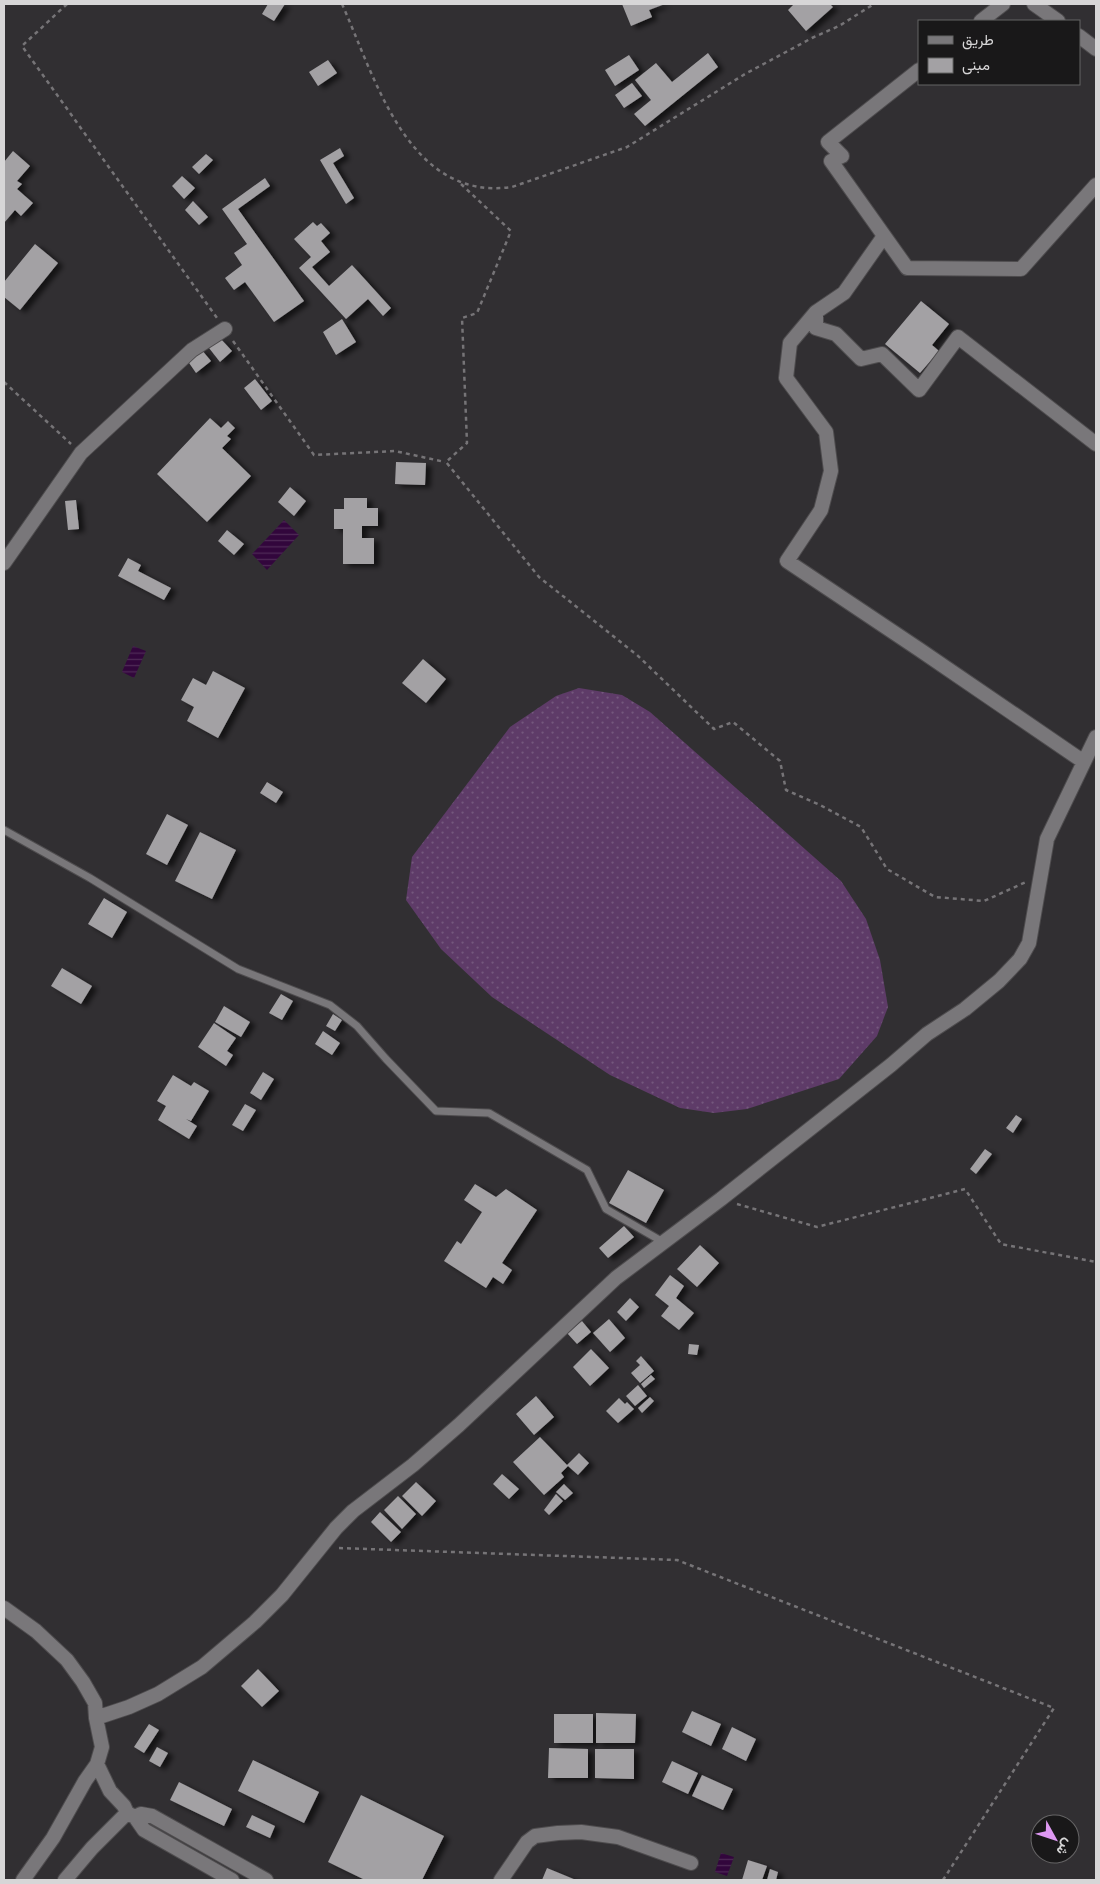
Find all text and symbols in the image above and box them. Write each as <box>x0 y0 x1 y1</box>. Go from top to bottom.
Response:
legend <box>918 20 1080 85</box>
text: طريق <box>962 30 994 50</box>
text: مبنى <box>962 55 990 75</box>
north arrow <box>1030 1814 1080 1864</box>
text: ش <box>1053 1835 1077 1860</box>

